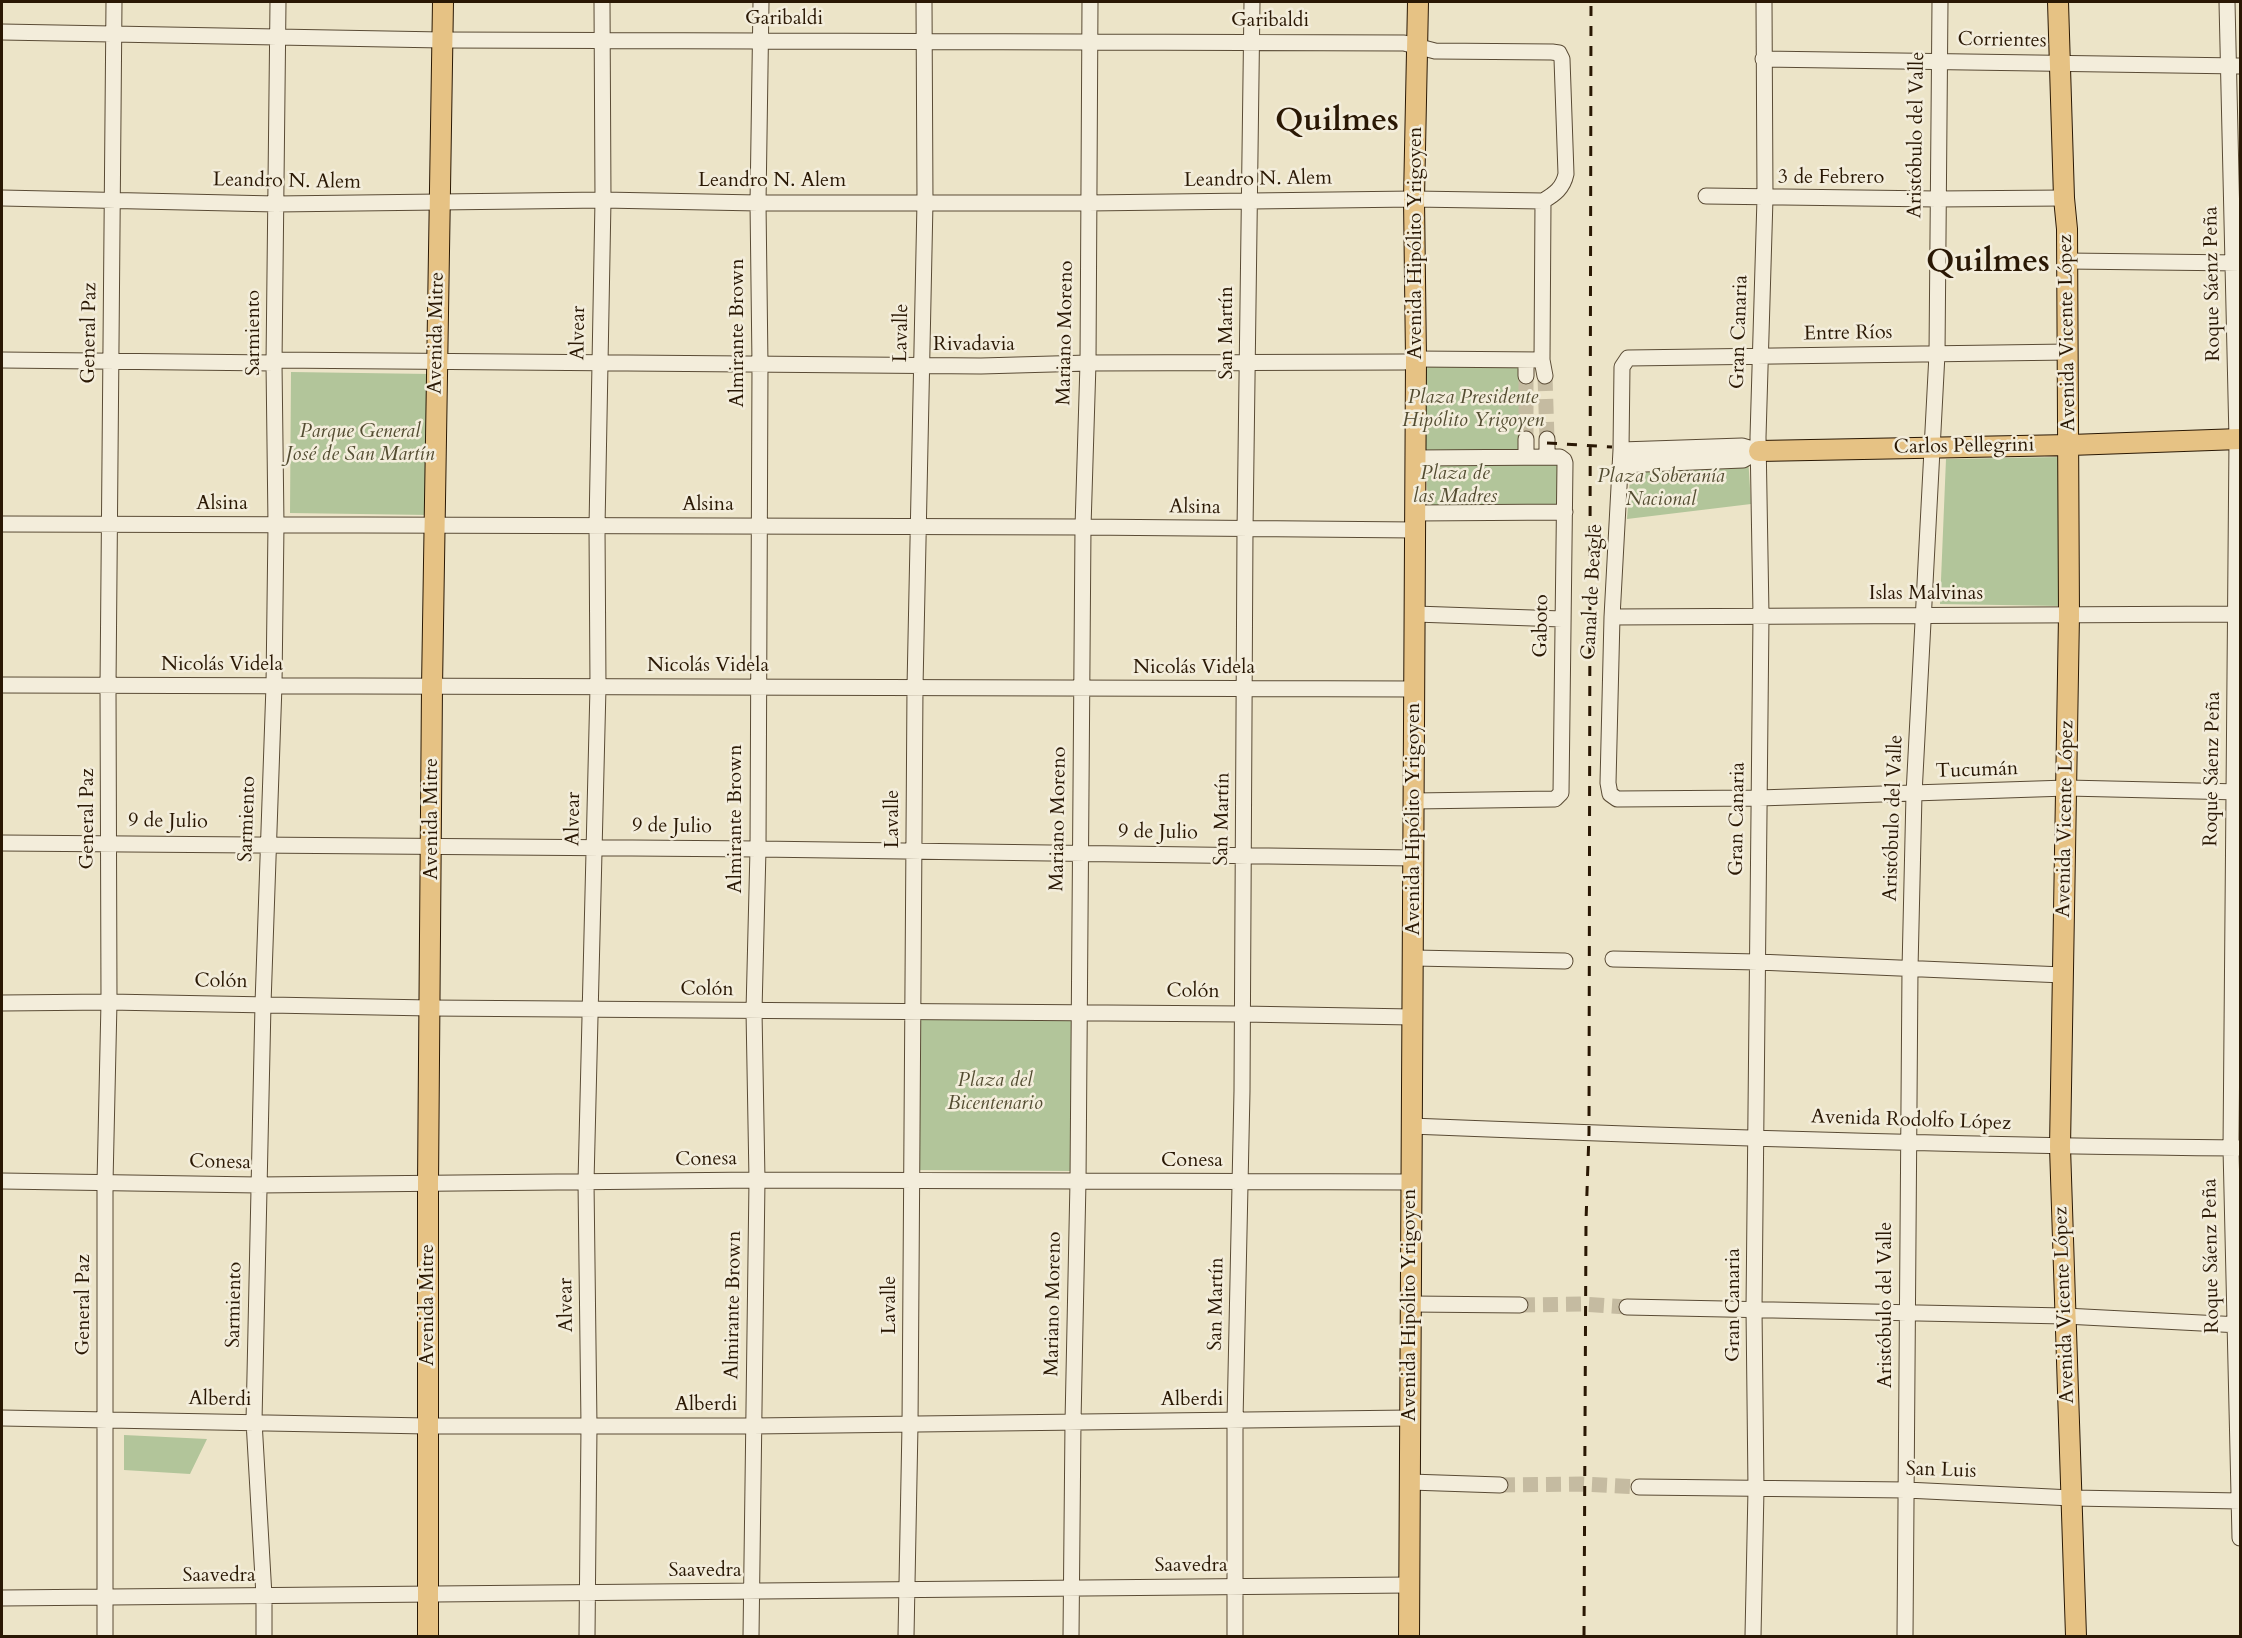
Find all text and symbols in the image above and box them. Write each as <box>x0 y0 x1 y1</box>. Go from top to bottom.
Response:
street label: Garibaldi <box>745 7 823 31</box>
street label: Garibaldi <box>1231 9 1309 33</box>
street label: Corrientes <box>1957 28 2047 54</box>
street label: Aristóbulo del Valle <box>1904 51 1930 219</box>
district label: Quilmes <box>1275 104 1399 142</box>
street label: Avenida Hipólito Yrigoyen <box>1404 127 1428 359</box>
street label: 3 de Febrero <box>1778 166 1884 190</box>
street label: Leandro N. Alem <box>1184 167 1332 193</box>
street label: Leandro N. Alem <box>213 169 361 195</box>
street label: Leandro N. Alem <box>698 169 846 193</box>
street label: Roque Sáenz Peña <box>2200 206 2226 362</box>
street label: Avenida Vicente López <box>2054 234 2082 432</box>
district label: Quilmes <box>1926 245 2050 283</box>
street label: Almirante Brown <box>726 258 750 408</box>
street label: Mariano Moreno <box>1053 260 1079 406</box>
street label: Avenida Mitre <box>424 272 450 394</box>
street label: Gran Canaria <box>1726 275 1754 389</box>
street label: General Paz <box>77 282 103 384</box>
street label: San Martín <box>1215 286 1239 380</box>
street label: Sarmiento <box>242 290 266 376</box>
street label: Lavalle <box>889 303 915 363</box>
street label: Alvear <box>567 306 591 360</box>
street label: Entre Ríos <box>1803 321 1893 347</box>
street label: Rivadavia <box>933 333 1015 357</box>
park label: Plaza Presidente Hipólito Yrigoyen <box>1402 386 1544 433</box>
park label: Parque General José de San Martín <box>285 420 435 467</box>
street label: Carlos Pellegrini <box>1894 434 2034 460</box>
park label: Plaza de las Madres <box>1413 462 1497 509</box>
park label: Plaza Soberanía Nacional <box>1597 465 1725 512</box>
street label: Alsina <box>196 492 248 516</box>
street label: Alsina <box>682 493 734 517</box>
street label: Alsina <box>1169 496 1221 520</box>
street label: Canal de Beagle <box>1577 523 1609 661</box>
street label: Islas Malvinas <box>1869 582 1983 606</box>
street label: Gaboto <box>1529 594 1555 658</box>
street label: Nicolás Videla <box>161 653 283 677</box>
street label: Nicolás Videla <box>647 654 769 678</box>
street label: Nicolás Videla <box>1133 656 1255 680</box>
street label: Roque Sáenz Peña <box>2200 691 2226 847</box>
street label: Avenida Hipólito Yrigoyen <box>1402 703 1426 935</box>
street label: Avenida Vicente López <box>2052 720 2080 918</box>
street label: Aristóbulo del Valle <box>1879 734 1909 902</box>
street label: Almirante Brown <box>724 744 748 894</box>
street label: Mariano Moreno <box>1046 746 1072 892</box>
street label: Avenida Mitre <box>420 758 444 880</box>
street label: Tucumán <box>1935 758 2019 784</box>
street label: Gran Canaria <box>1725 762 1751 876</box>
street label: General Paz <box>76 768 100 870</box>
street label: San Martín <box>1210 772 1236 866</box>
street label: Sarmiento <box>235 776 261 862</box>
street label: Lavalle <box>881 790 905 848</box>
street label: Alvear <box>562 792 586 846</box>
street label: 9 de Julio <box>128 809 208 835</box>
street label: 9 de Julio <box>632 814 712 840</box>
street label: 9 de Julio <box>1118 820 1198 846</box>
street label: Colón <box>194 970 248 994</box>
street label: Colón <box>680 978 734 1002</box>
street label: Colón <box>1166 980 1220 1004</box>
park label: Plaza del Bicentenario <box>947 1069 1043 1116</box>
street label: Avenida Rodolfo López <box>1811 1106 2011 1136</box>
street label: Conesa <box>675 1147 737 1173</box>
street label: Conesa <box>1161 1149 1223 1173</box>
street label: Conesa <box>189 1150 251 1176</box>
street label: Roque Sáenz Peña <box>2199 1178 2225 1334</box>
street label: Avenida Hipólito Yrigoyen <box>1398 1189 1422 1421</box>
street label: Avenida Vicente López <box>2050 1206 2080 1404</box>
street label: Aristóbulo del Valle <box>1874 1222 1898 1388</box>
street label: Almirante Brown <box>721 1230 747 1380</box>
street label: Mariano Moreno <box>1041 1231 1067 1377</box>
street label: Avenida Mitre <box>416 1244 440 1366</box>
street label: Gran Canaria <box>1722 1248 1746 1362</box>
street label: General Paz <box>72 1254 96 1356</box>
street label: San Martín <box>1204 1257 1230 1351</box>
street label: Sarmiento <box>222 1262 248 1348</box>
street label: Lavalle <box>878 1276 902 1334</box>
street label: Alvear <box>555 1278 579 1332</box>
street label: Alberdi <box>188 1387 252 1413</box>
street label: Alberdi <box>1161 1388 1223 1412</box>
street label: Alberdi <box>675 1393 737 1417</box>
street label: San Luis <box>1905 1458 1977 1484</box>
street label: Saavedra <box>1154 1554 1228 1578</box>
street label: Saavedra <box>668 1559 742 1583</box>
street label: Saavedra <box>182 1564 256 1588</box>

